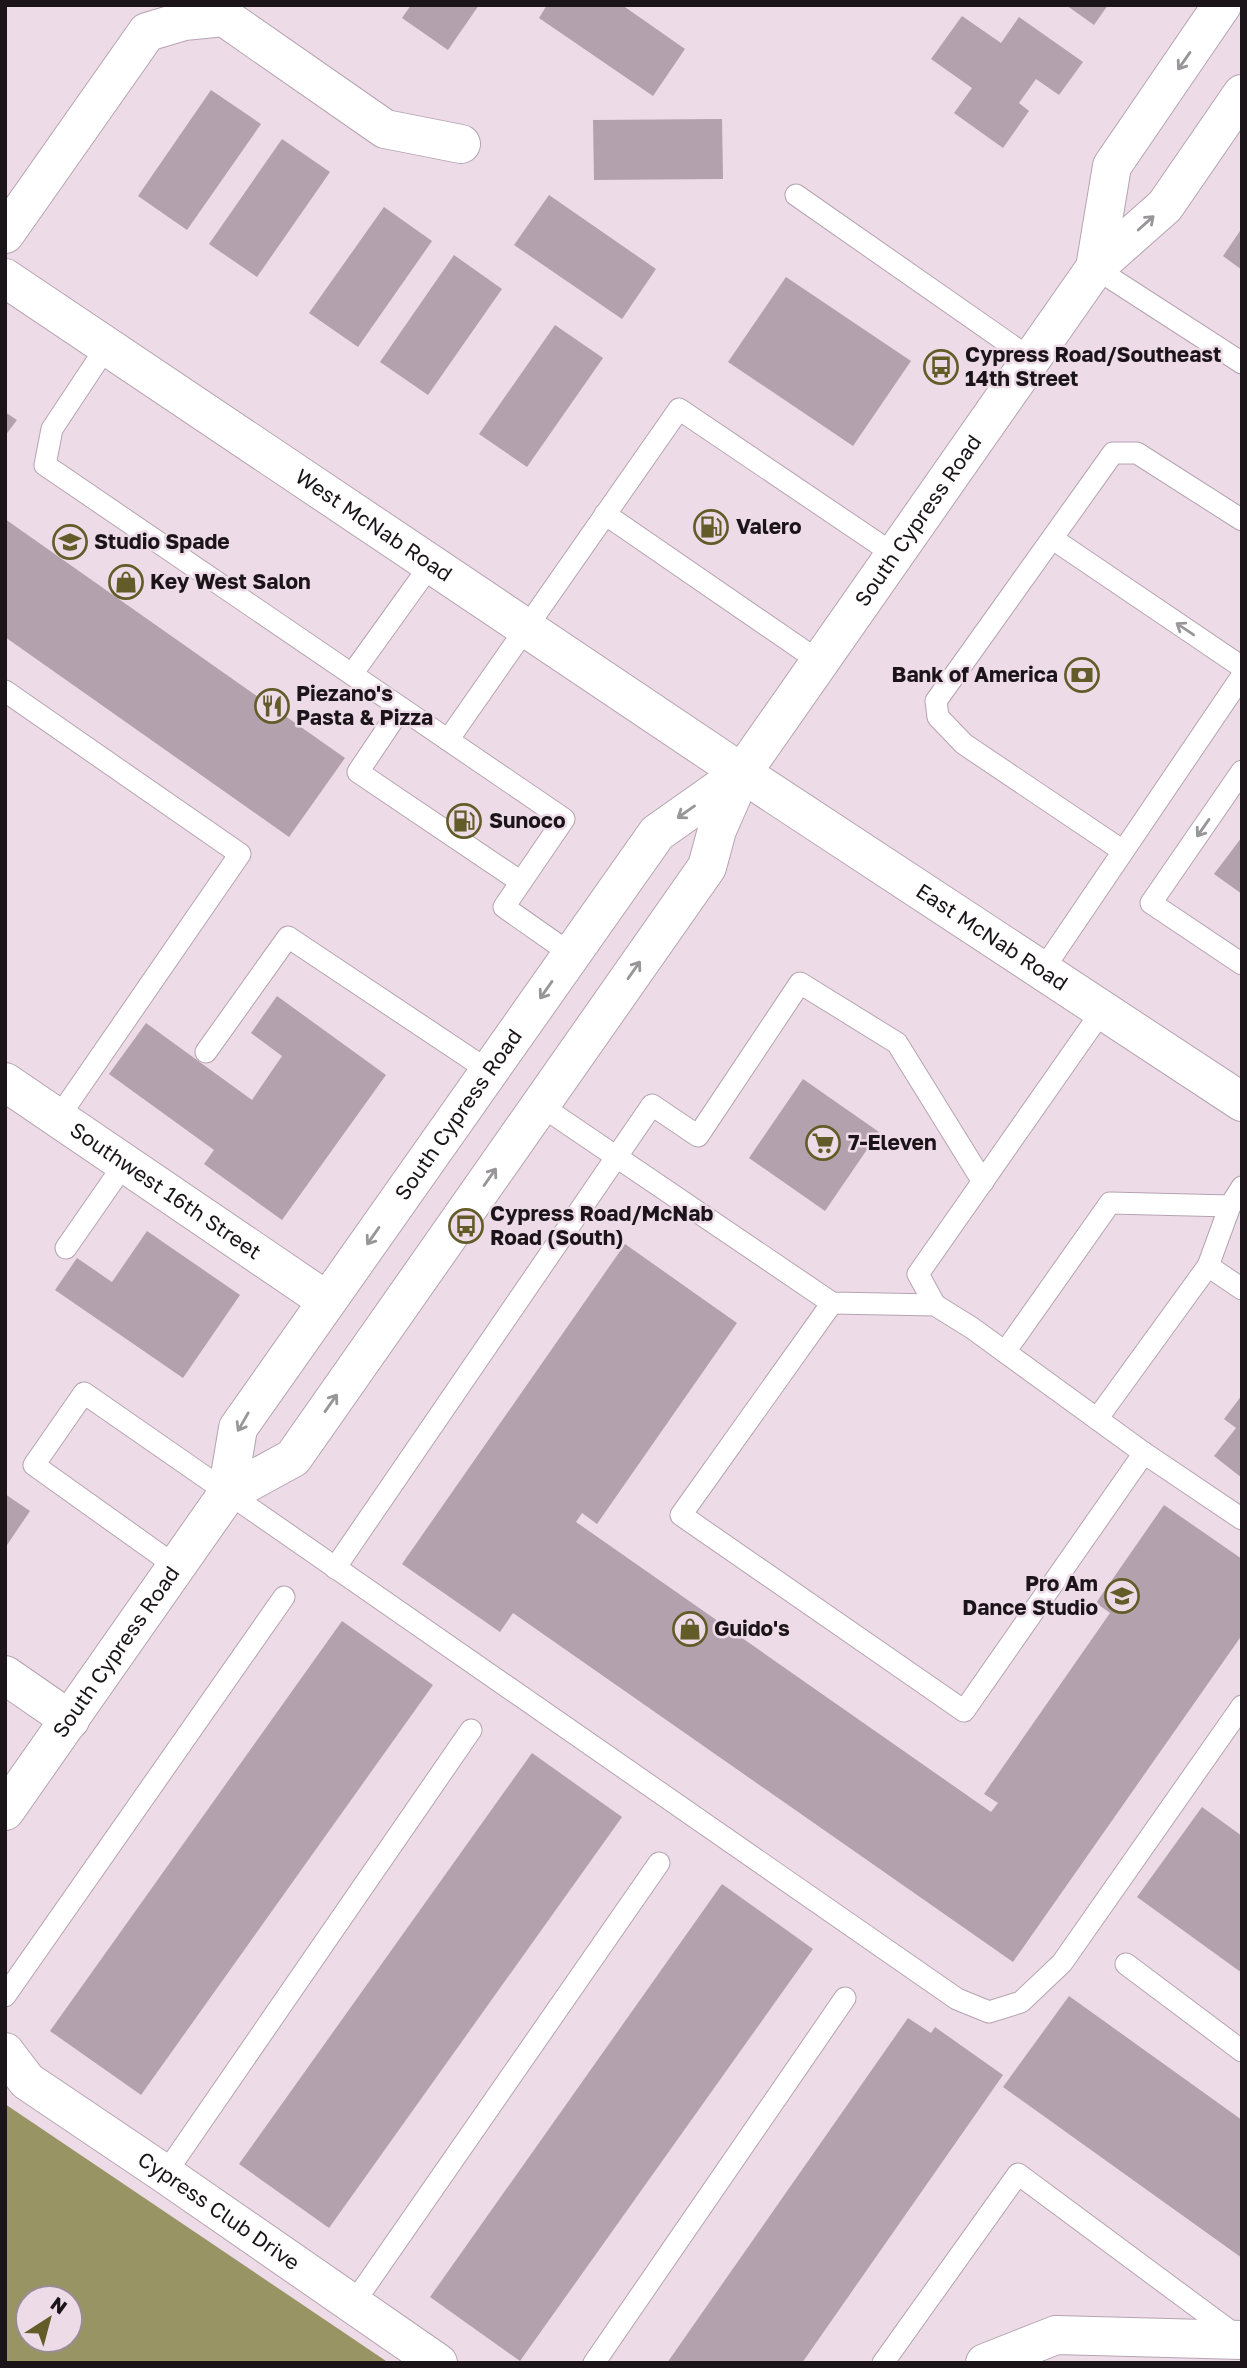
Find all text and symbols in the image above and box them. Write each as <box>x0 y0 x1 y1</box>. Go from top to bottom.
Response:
one-way arrow <box>1177 51 1191 71</box>
one-way arrow <box>1137 214 1154 231</box>
place label: Cypress Road/Southeast 14th Street <box>965 341 1221 391</box>
bus stop icon: Cypress Road/Southeast 14th Street <box>922 348 960 386</box>
street label: South Cypress Road <box>848 429 986 611</box>
street label: West McNab Road <box>291 463 457 587</box>
fuel station icon: Valero <box>692 508 730 546</box>
place label: Valero <box>736 513 802 539</box>
school or university icon: Studio Spade <box>51 523 89 561</box>
place label: Studio Spade <box>94 528 230 554</box>
shop icon: Key West Salon <box>107 563 145 601</box>
place label: Key West Salon <box>150 568 311 594</box>
one-way arrow <box>1176 622 1195 636</box>
bank icon: Bank of America <box>1063 656 1101 694</box>
place label: Bank of America <box>892 661 1058 687</box>
place label: Piezano's Pasta & Pizza <box>296 680 433 730</box>
restaurant icon: Piezano's Pasta & Pizza <box>253 687 291 725</box>
fuel station icon: Sunoco <box>445 802 483 840</box>
one-way arrow <box>677 805 696 819</box>
place label: Sunoco <box>489 807 566 833</box>
one-way arrow <box>1196 817 1210 837</box>
street label: East McNab Road <box>912 877 1073 996</box>
one-way arrow <box>627 961 641 981</box>
one-way arrow <box>539 980 554 999</box>
street label: South Cypress Road <box>389 1024 527 1205</box>
street label: Southwest 16th Street <box>65 1116 266 1264</box>
supermarket icon: 7-Eleven <box>804 1124 842 1162</box>
place label: 7-Eleven <box>848 1129 937 1155</box>
one-way arrow <box>483 1168 497 1187</box>
place label: Cypress Road/McNab Road (South) <box>490 1200 713 1250</box>
bus stop icon: Cypress Road/McNab Road (South) <box>447 1207 485 1245</box>
one-way arrow <box>366 1226 380 1245</box>
one-way arrow <box>324 1394 338 1413</box>
one-way arrow <box>236 1412 250 1432</box>
street label: South Cypress Road <box>46 1561 184 1742</box>
place label: Pro Am Dance Studio <box>962 1570 1098 1620</box>
school or university icon: Pro Am Dance Studio <box>1103 1577 1141 1615</box>
shop icon: Guido's <box>671 1610 709 1648</box>
place label: Guido's <box>714 1615 790 1641</box>
street label: Cypress Club Drive <box>133 2146 305 2275</box>
north arrow <box>14 2284 84 2354</box>
text: N <box>47 2291 72 2318</box>

